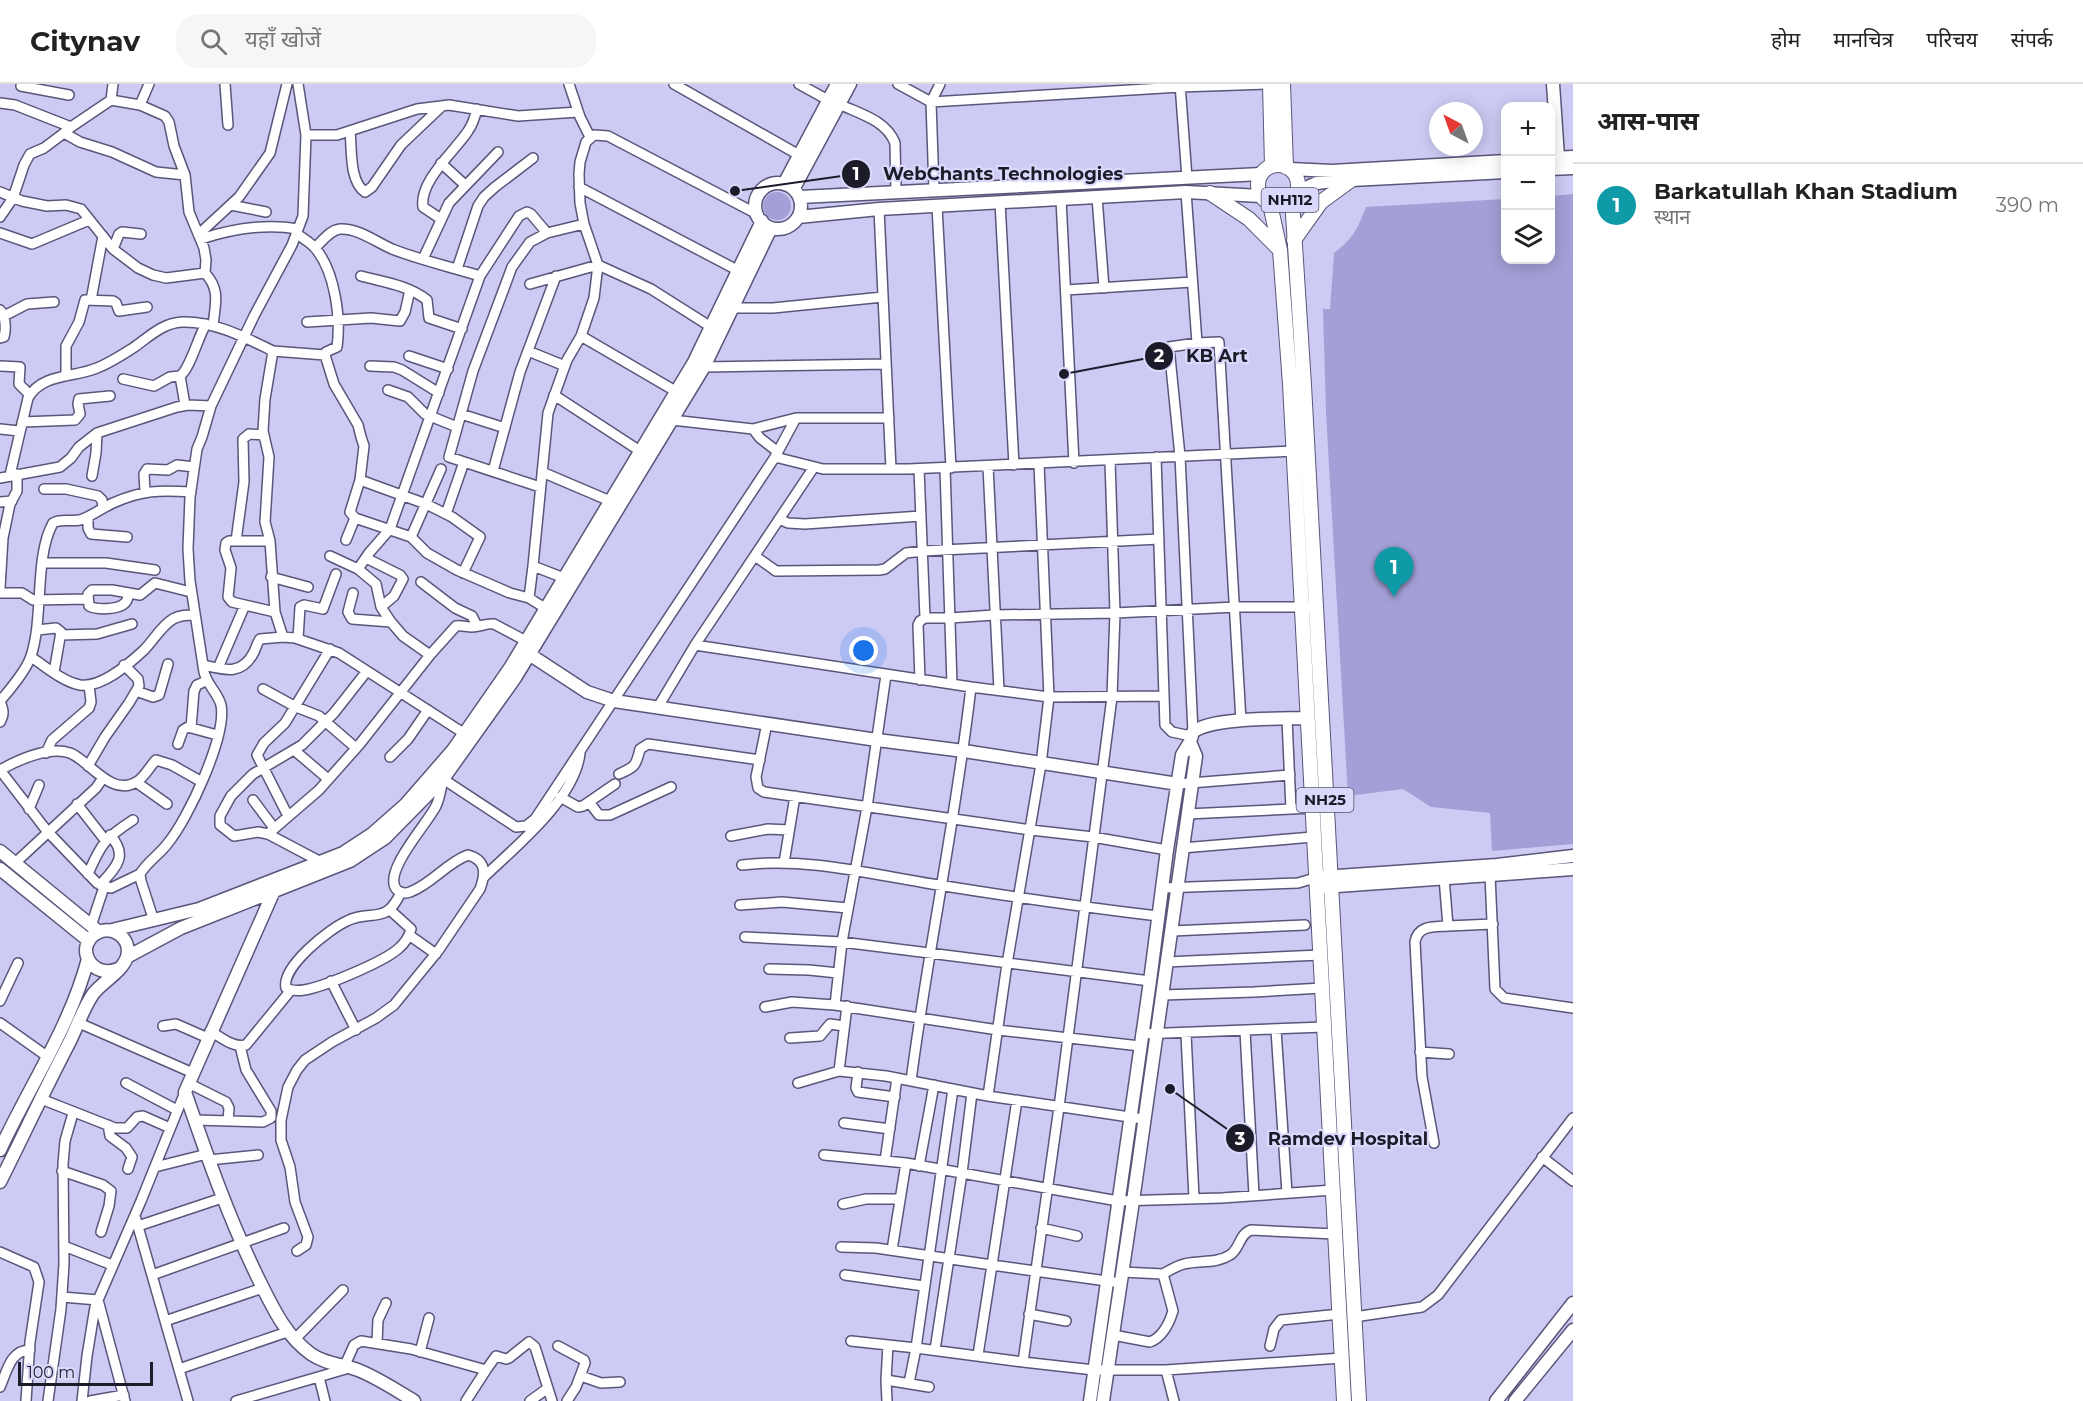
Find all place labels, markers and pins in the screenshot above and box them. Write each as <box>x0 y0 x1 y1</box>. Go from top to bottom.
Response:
callout: WebChants Technologies <box>841 156 1135 192</box>
callout: KB Art <box>1144 338 1260 374</box>
pin: 1 <box>1374 548 1414 597</box>
callout: Ramdev Hospital <box>1225 1120 1440 1156</box>

